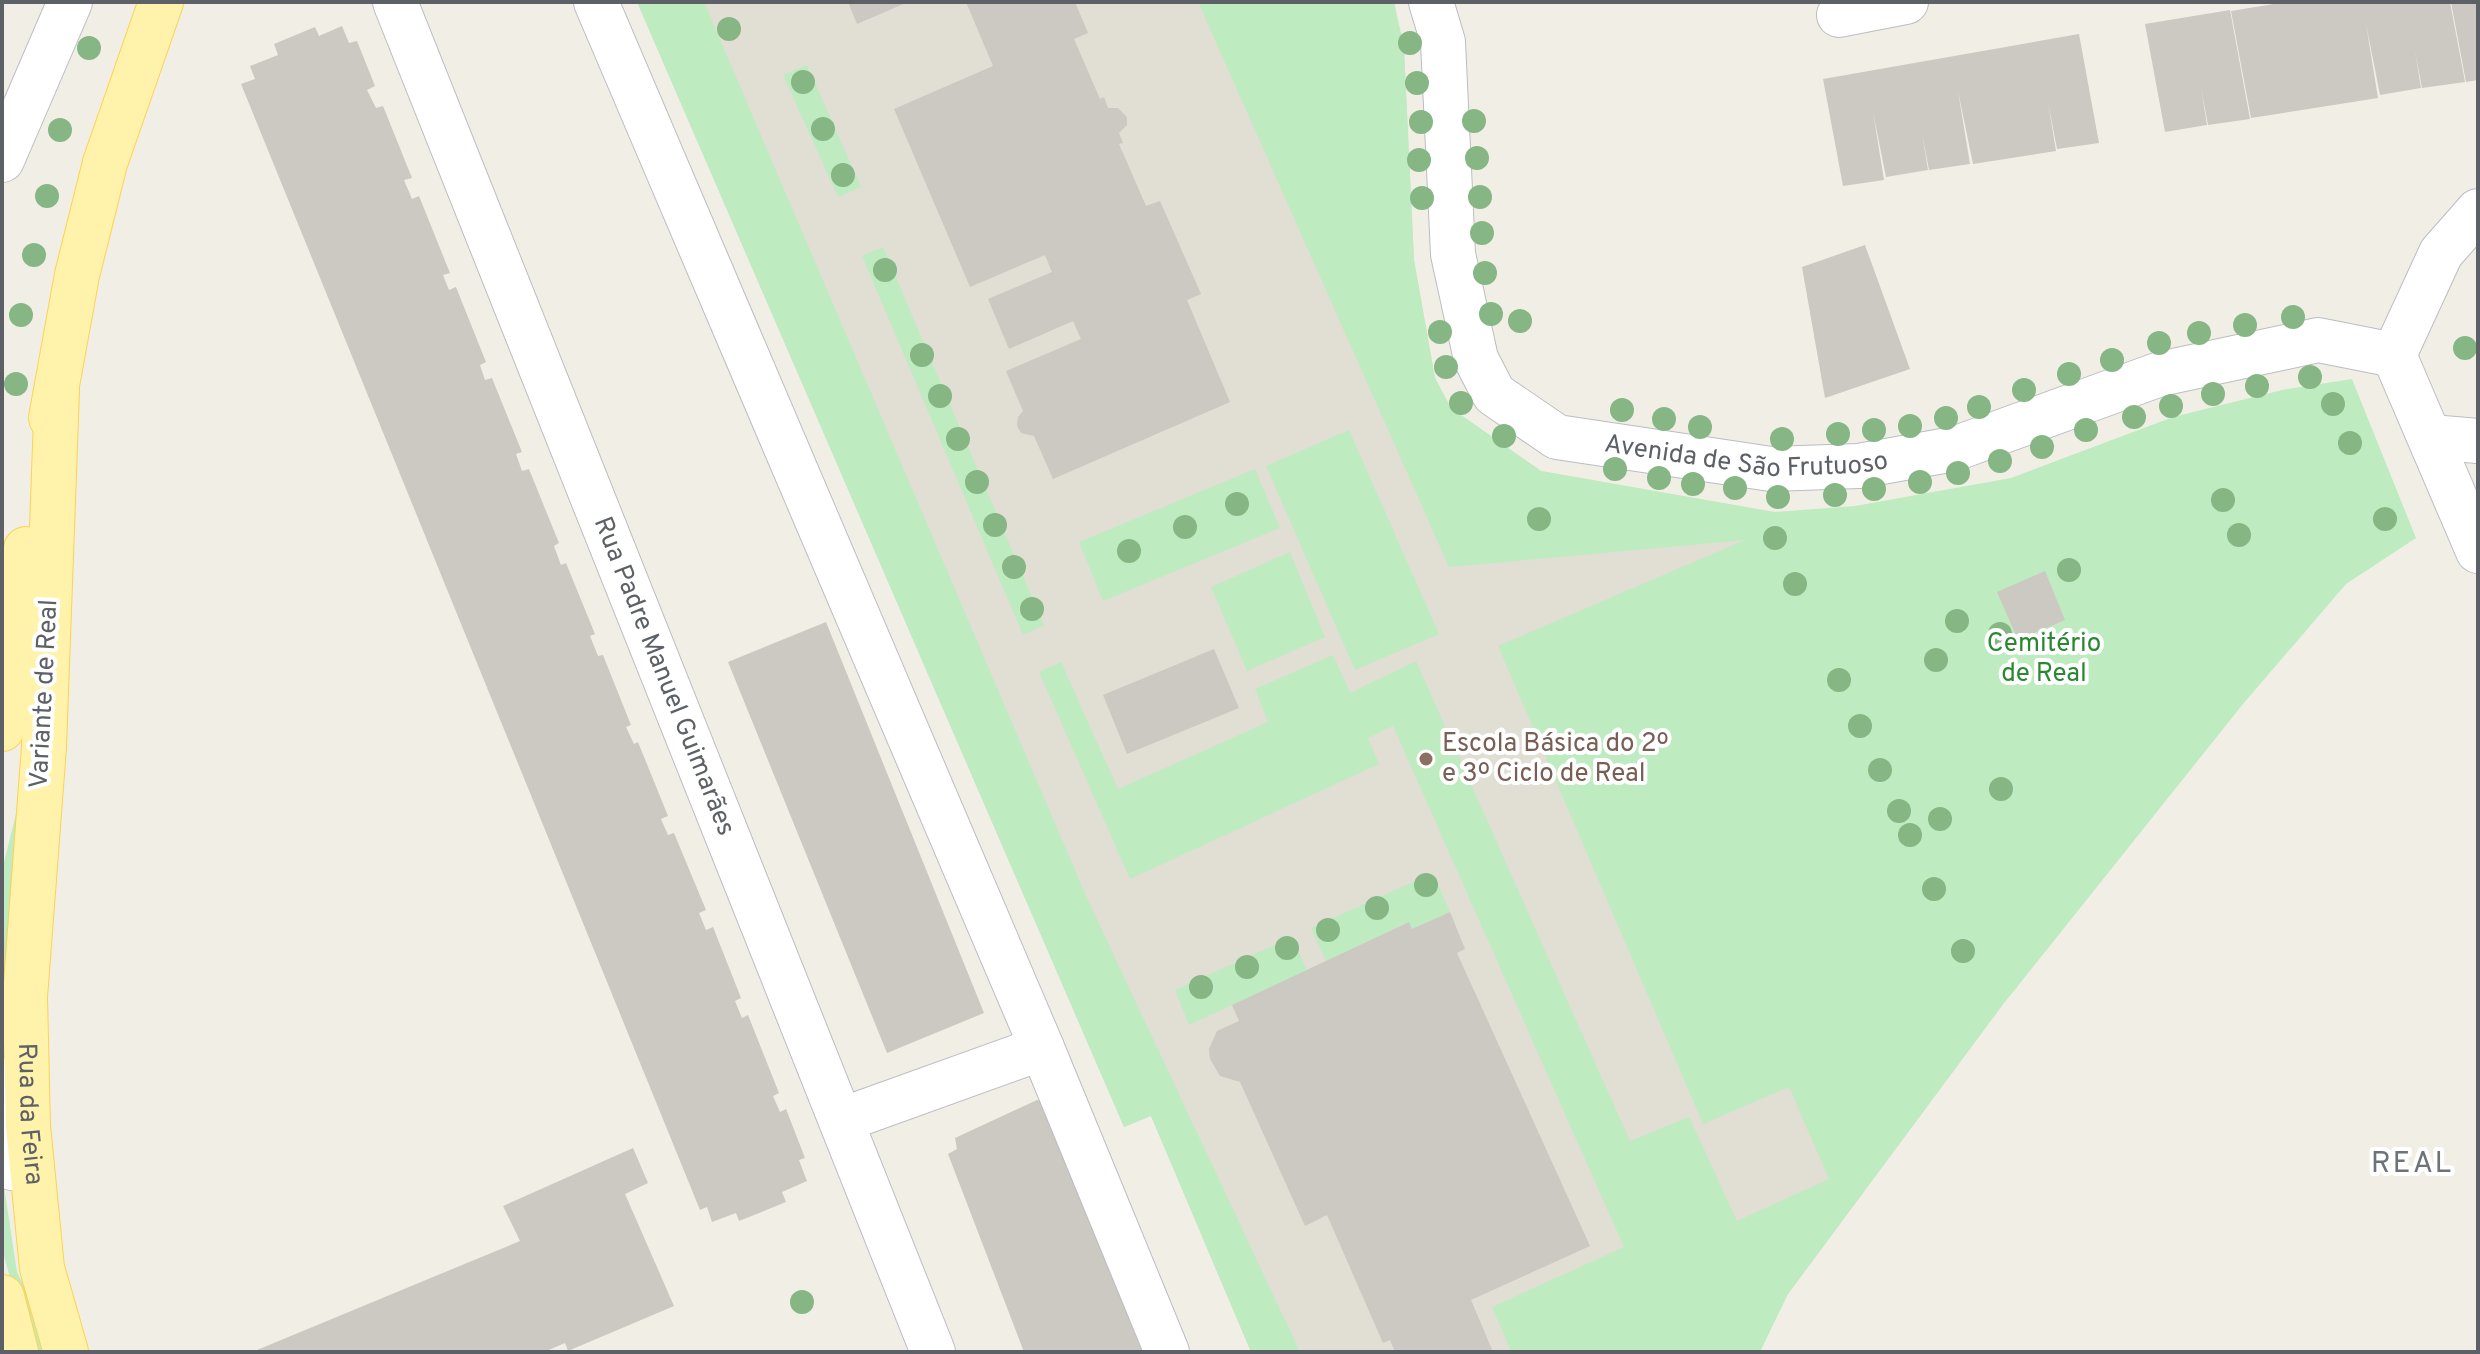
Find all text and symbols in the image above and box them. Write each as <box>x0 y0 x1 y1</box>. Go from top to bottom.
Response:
street label: Avenida de São Frutuoso <box>1602 428 1891 486</box>
street label: Rua Padre Manuel Guimarães <box>585 512 742 841</box>
street label: Variante de Real <box>24 599 66 789</box>
park label: Cemitério de Real <box>1987 628 2101 691</box>
place label: Escola Básica do 2º e 3º Ciclo de Real <box>1442 728 1669 791</box>
marker: Escola Básica do 2º e 3º Ciclo de Real <box>1417 750 1435 768</box>
street label: Rua da Feira <box>10 1042 50 1187</box>
district label: REAL <box>2371 1146 2453 1183</box>

